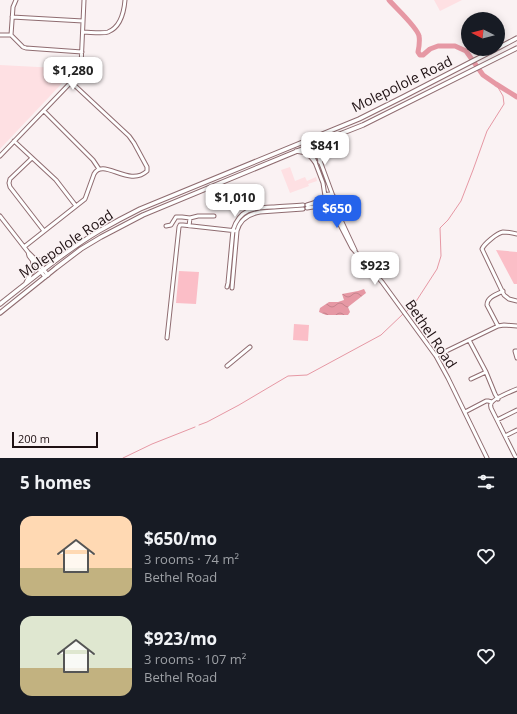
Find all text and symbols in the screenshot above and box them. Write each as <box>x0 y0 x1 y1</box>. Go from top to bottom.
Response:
north arrow <box>461 12 505 56</box>
map controls <box>461 12 505 56</box>
street label: Molepolole Road <box>348 51 455 116</box>
pin: $1,280 <box>40 57 106 91</box>
text: $1,280 <box>53 61 93 79</box>
pin: $841 <box>301 132 349 166</box>
text: $841 <box>310 136 340 154</box>
pin: $1,010 <box>202 184 268 218</box>
text: $1,010 <box>215 188 255 206</box>
pin: $650 <box>313 195 361 229</box>
text: $650 <box>322 199 352 217</box>
street label: Molepolole Road <box>15 205 117 282</box>
pin: $923 <box>351 252 399 286</box>
text: $923 <box>360 256 390 274</box>
street label: Bethel Road <box>401 296 461 372</box>
scale bar <box>12 430 98 449</box>
text: 200 m <box>18 431 50 446</box>
text: 5 homes <box>20 471 91 494</box>
icon: filters <box>475 471 497 493</box>
text: $650/mo <box>144 527 217 550</box>
icon: home <box>52 532 100 580</box>
icon: heart <box>475 545 497 567</box>
text: 3 rooms · 74 m² <box>144 550 239 568</box>
text: Bethel Road <box>144 568 217 586</box>
text: $923/mo <box>144 627 217 650</box>
icon: home <box>52 632 100 680</box>
icon: heart <box>475 645 497 667</box>
text: 3 rooms · 107 m² <box>144 650 246 668</box>
text: Bethel Road <box>144 668 217 686</box>

